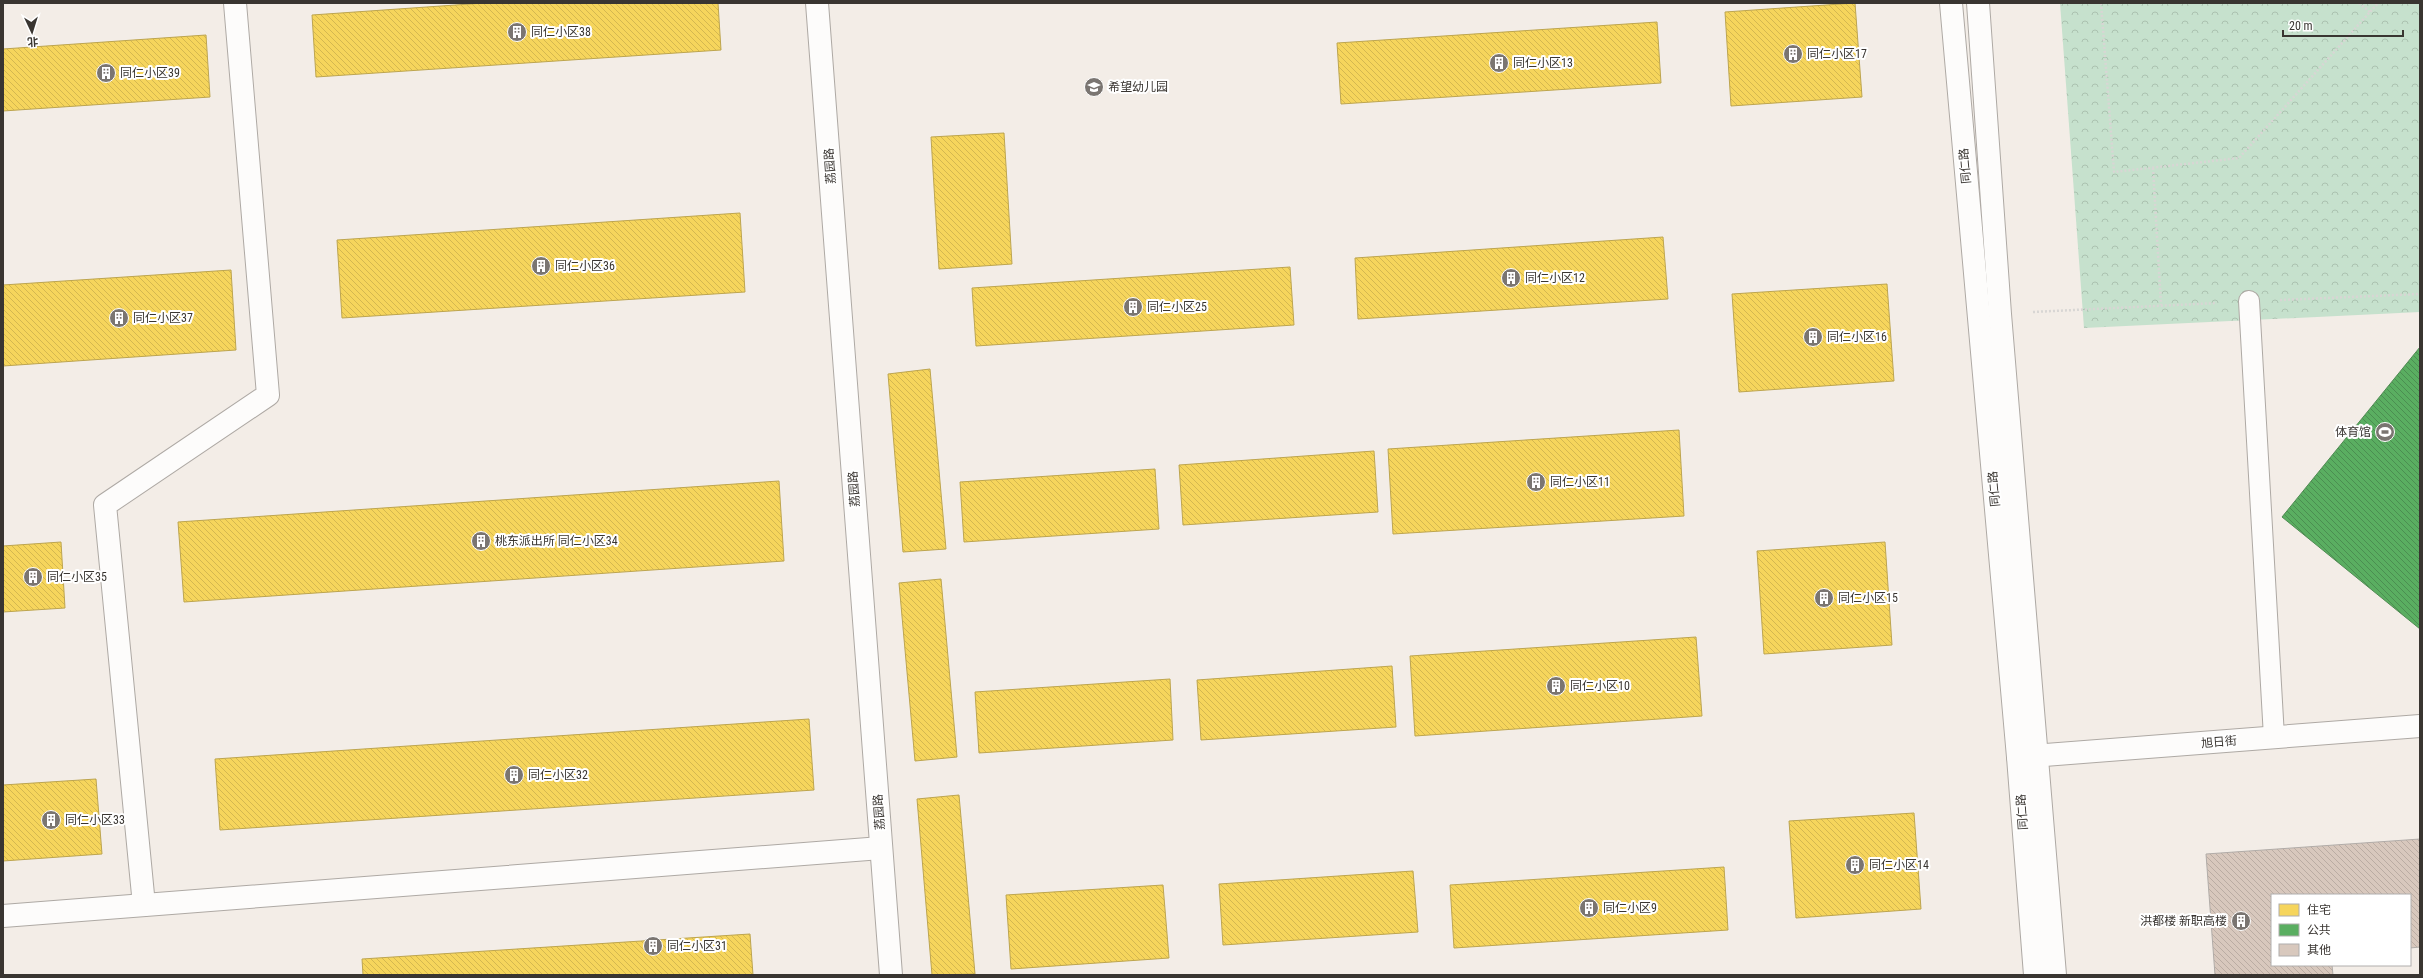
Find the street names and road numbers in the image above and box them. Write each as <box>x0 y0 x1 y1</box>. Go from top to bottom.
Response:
street label: 同仁路 <box>1956 147 1974 185</box>
street label: 荔园路 <box>822 148 838 184</box>
street label: 同仁路 <box>1985 470 2003 508</box>
street label: 荔园路 <box>846 471 862 507</box>
street label: 旭日街 <box>2200 733 2238 751</box>
street label: 荔园路 <box>871 794 887 830</box>
street label: 同仁路 <box>2014 794 2030 830</box>

